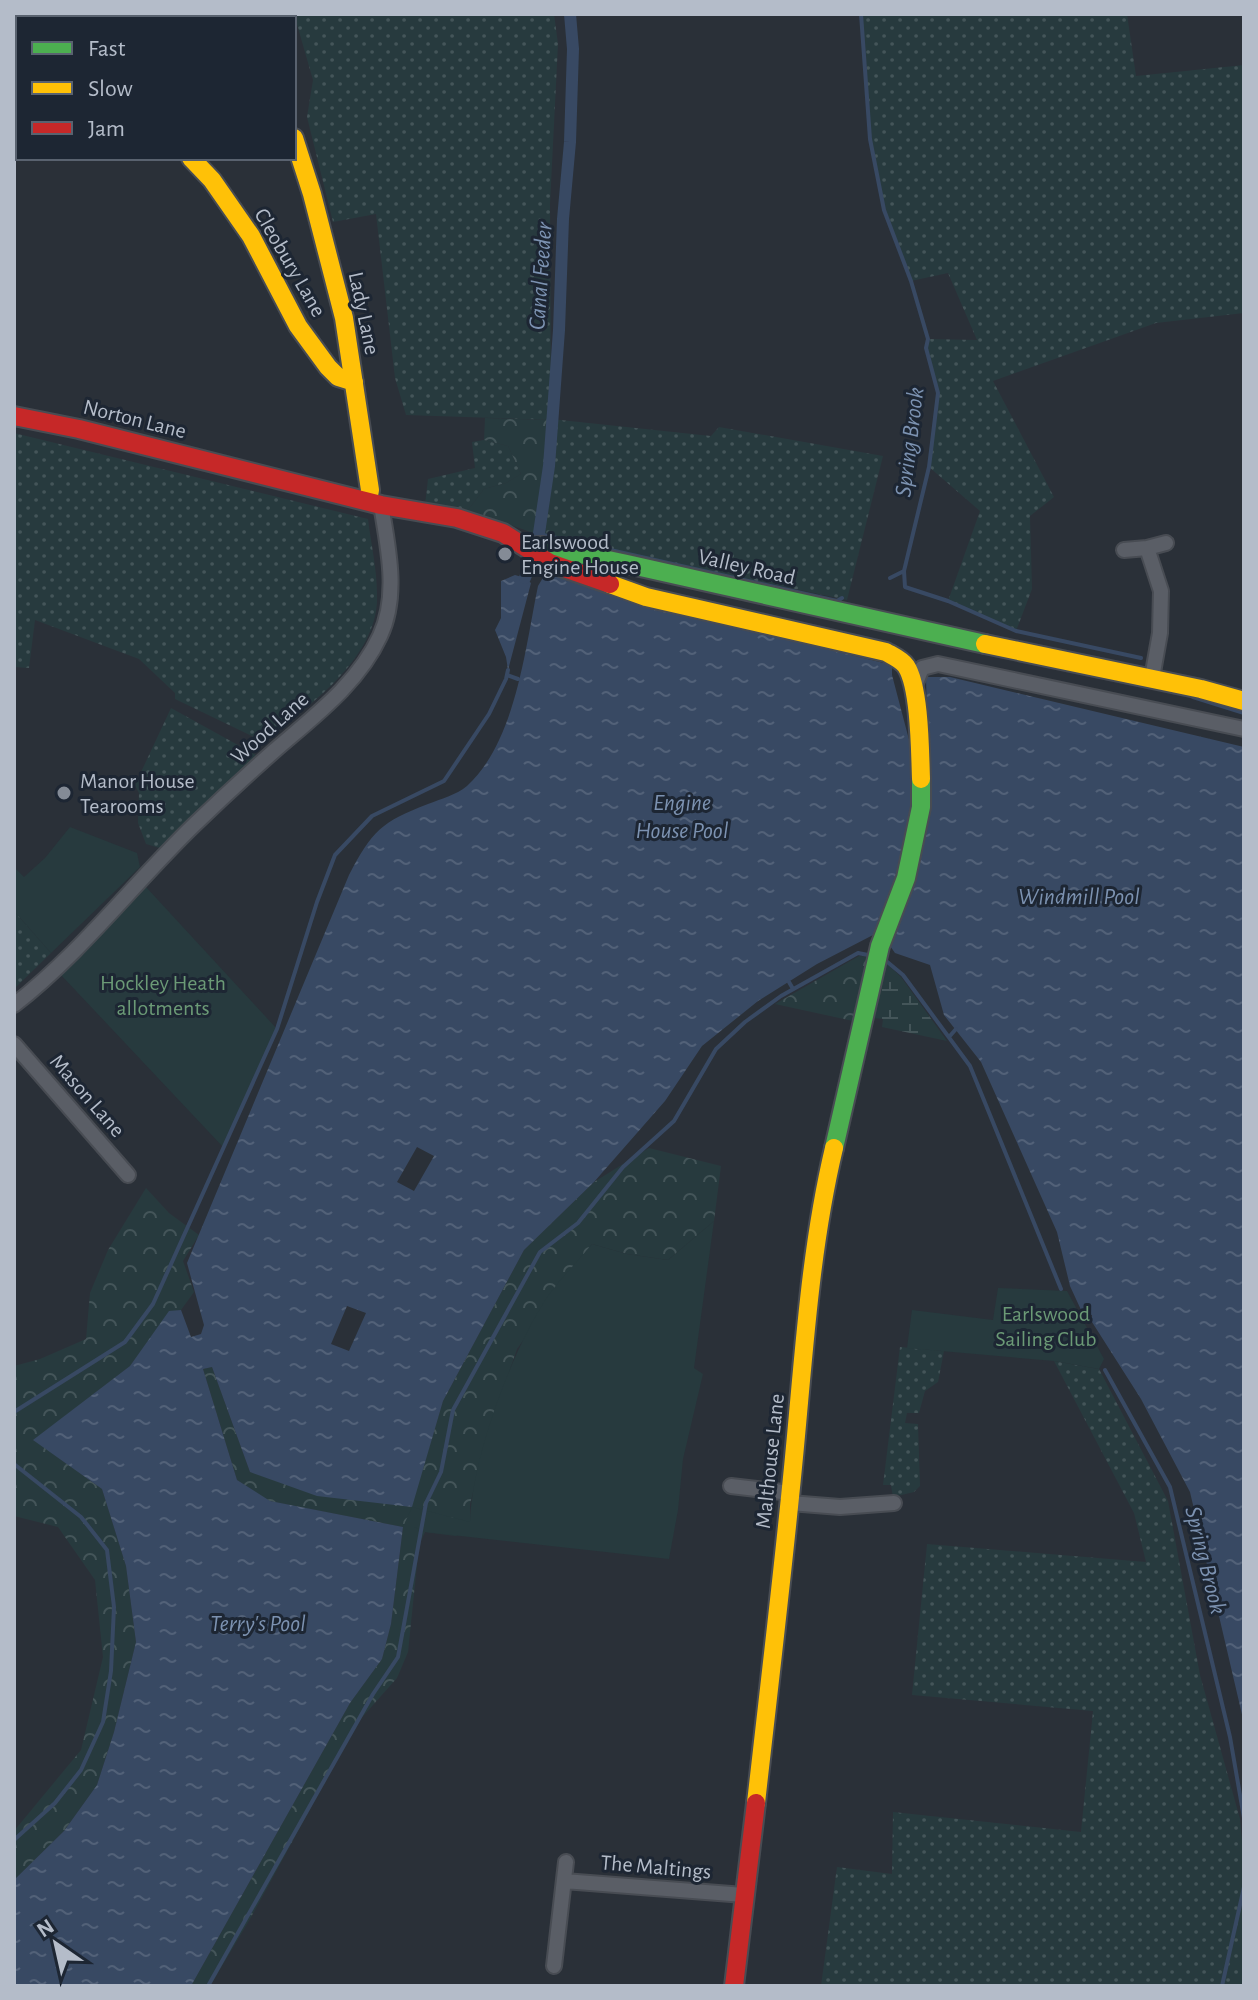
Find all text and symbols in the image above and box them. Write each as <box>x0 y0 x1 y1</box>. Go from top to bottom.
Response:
legend <box>16 16 296 160</box>
text: Fast <box>88 37 126 61</box>
text: Slow <box>88 77 133 101</box>
text: Jam <box>88 117 125 141</box>
street label: Cleobury Lane <box>250 205 330 320</box>
water label: Canal Feeder <box>525 220 557 331</box>
street label: Lady Lane <box>344 270 384 357</box>
water label: Spring Brook <box>891 386 929 498</box>
street label: Norton Lane <box>81 396 188 442</box>
place label: Earlswood Engine House <box>521 531 639 578</box>
marker: Earlswood Engine House <box>496 545 514 563</box>
street label: Valley Road <box>696 545 798 589</box>
street label: Wood Lane <box>227 687 313 768</box>
place label: Manor House Tearooms <box>80 770 195 817</box>
marker: Manor House Tearooms <box>55 784 73 802</box>
water label: Engine House Pool <box>635 791 729 843</box>
water label: Windmill Pool <box>1018 885 1140 909</box>
park label: Hockley Heath allotments <box>100 972 226 1019</box>
street label: Mason Lane <box>46 1050 129 1141</box>
park label: Earlswood Sailing Club <box>995 1303 1097 1350</box>
street label: Malthouse Lane <box>752 1392 788 1530</box>
water label: Spring Brook <box>1180 1504 1230 1617</box>
water label: Terry's Pool <box>210 1612 306 1636</box>
street label: The Maltings <box>600 1851 712 1883</box>
north arrow <box>16 1904 96 1984</box>
text: N <box>33 1915 58 1942</box>

